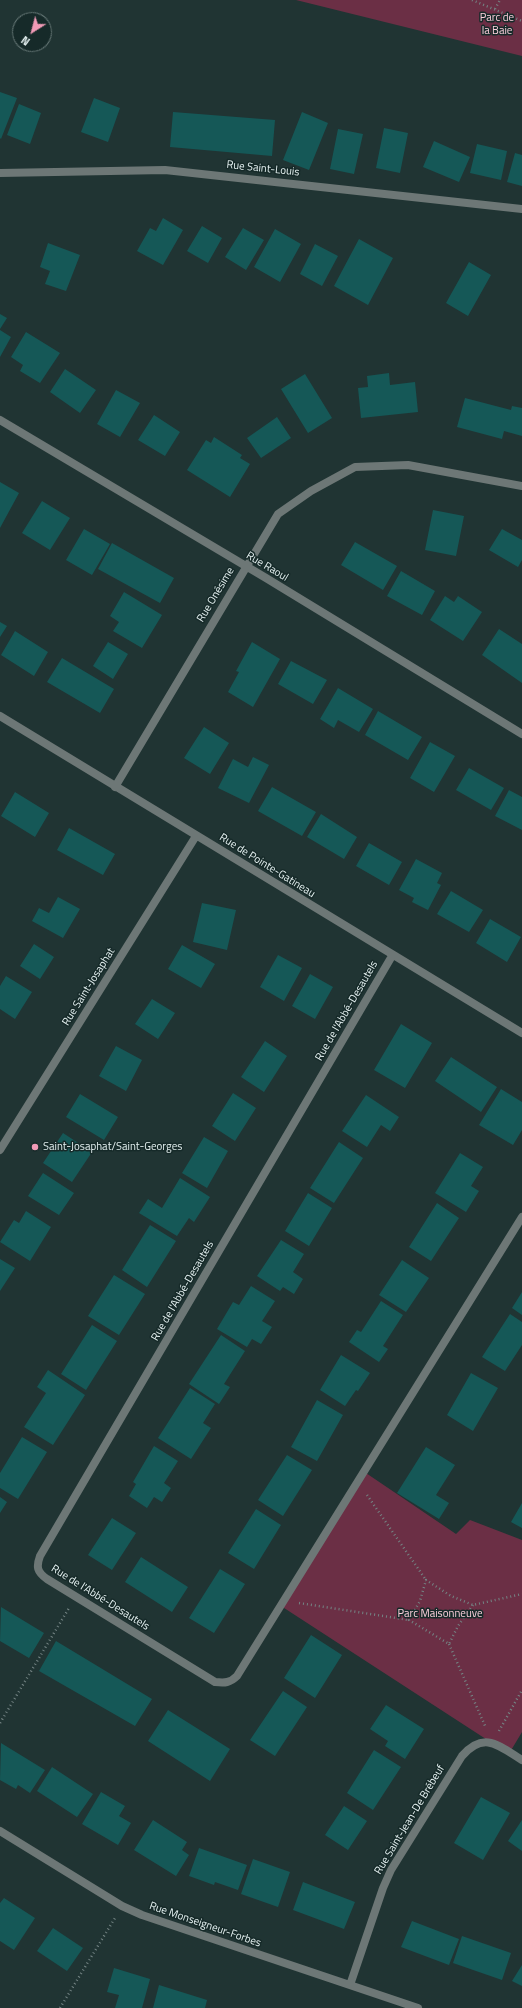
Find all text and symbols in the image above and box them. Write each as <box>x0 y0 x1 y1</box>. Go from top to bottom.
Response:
park label: Parc de la Baie <box>480 11 514 37</box>
north arrow <box>12 12 52 52</box>
text: N <box>18 32 33 50</box>
street label: Rue Saint-Louis <box>226 159 300 179</box>
street label: Rue Raoul <box>243 549 291 585</box>
street label: Rue Onésime <box>194 565 238 625</box>
street label: Rue de Pointe-Gatineau <box>217 831 317 901</box>
street label: Rue Saint-Josaphat <box>60 946 118 1028</box>
street label: Rue de l'Abbé-Desautels <box>313 959 381 1063</box>
place label: Saint-Josaphat/Saint-Georges <box>43 1140 182 1154</box>
marker: Saint-Josaphat/Saint-Georges <box>30 1142 40 1152</box>
street label: Rue de l'Abbé-Desautels <box>149 1239 217 1343</box>
street label: Rue de l'Abbé-Desautels <box>48 1562 152 1634</box>
park label: Parc Maisonneuve <box>398 1607 482 1621</box>
street label: Rue Saint-Jean-De Brébeuf <box>372 1763 448 1877</box>
street label: Rue Monseigneur-Forbes <box>147 1900 263 1950</box>

